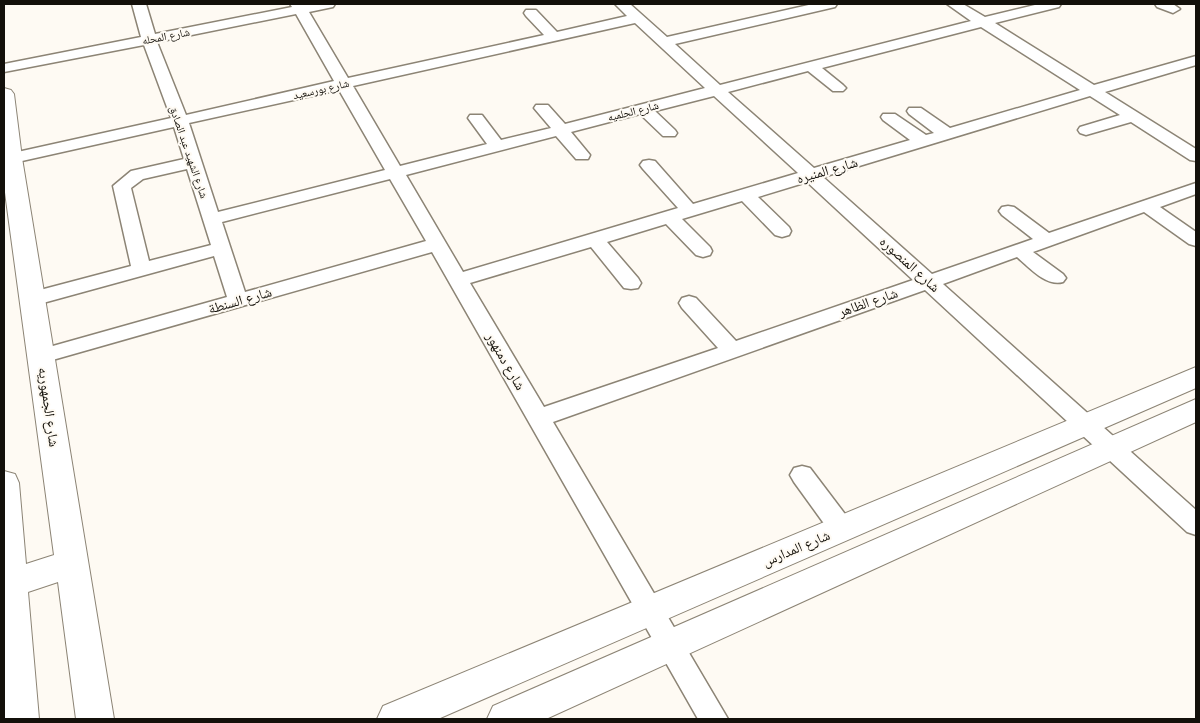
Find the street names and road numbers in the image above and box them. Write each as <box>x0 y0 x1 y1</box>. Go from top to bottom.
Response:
street label: شارع المحله <box>141 25 191 48</box>
street label: شارع بورسعيد <box>292 76 351 103</box>
street label: شارع الحلميه <box>606 98 660 125</box>
street label: شارع الشهيد عبد الصادق <box>166 104 211 200</box>
street label: شارع المنيره <box>794 153 860 188</box>
street label: شارع المنصوره <box>875 232 944 297</box>
street label: شارع السنطة <box>206 282 274 319</box>
street label: شارع الظاهر <box>835 283 900 322</box>
street label: شارع دمنهور <box>481 328 530 394</box>
street label: شارع الجمهوريه <box>34 366 63 448</box>
street label: شارع المدارس <box>759 526 833 571</box>

